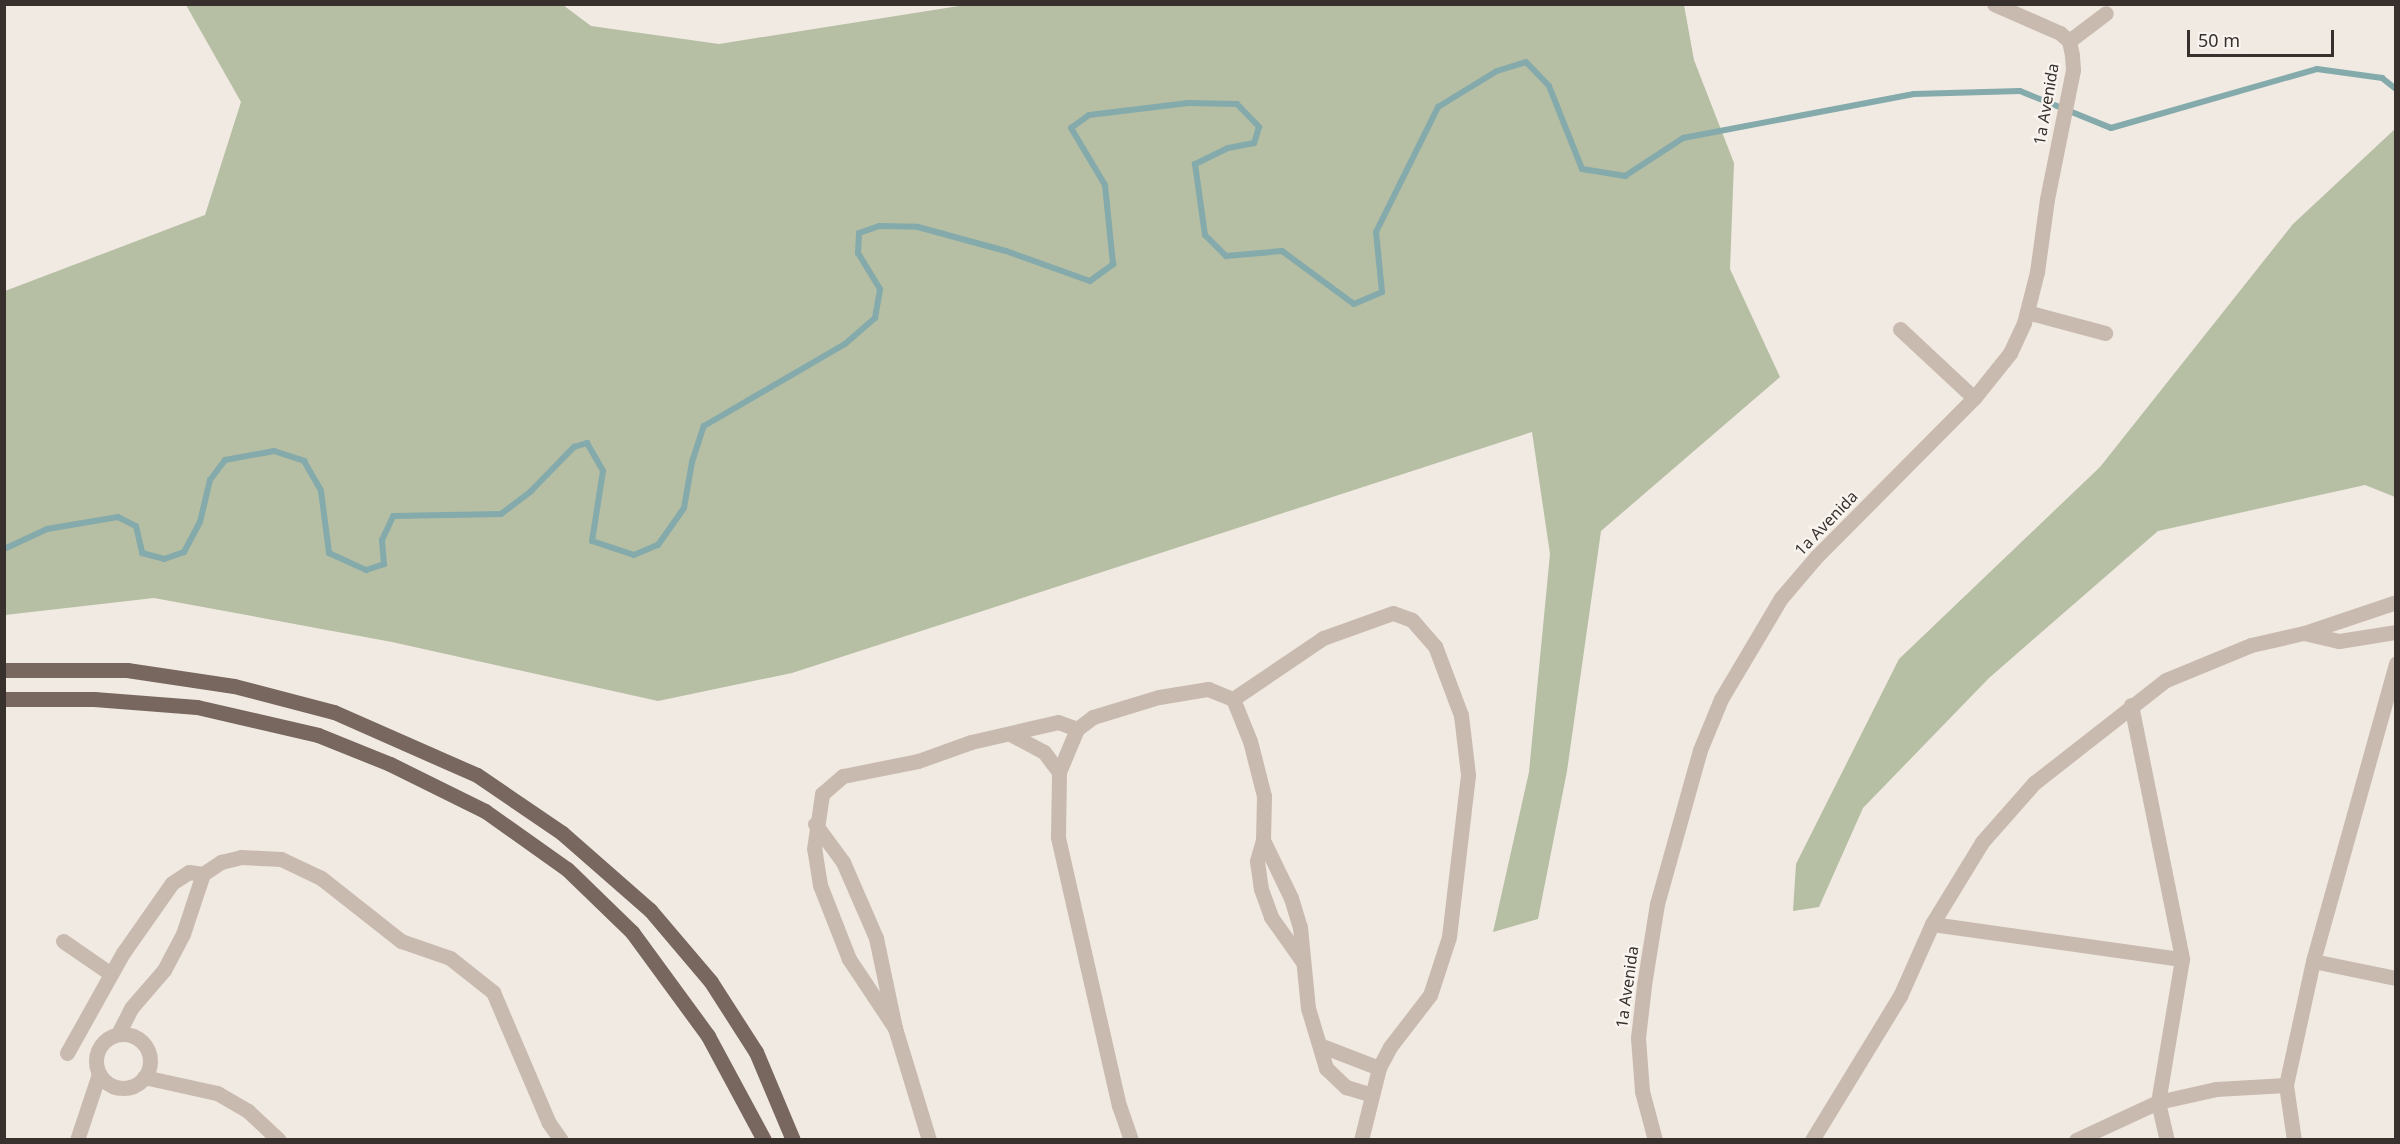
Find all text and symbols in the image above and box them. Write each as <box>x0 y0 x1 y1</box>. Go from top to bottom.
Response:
scale bar <box>2190 18 2337 56</box>
text: 50 m <box>2198 28 2240 52</box>
street label: 1a Avenida <box>2029 62 2063 146</box>
street label: 1a Avenida <box>1790 487 1862 559</box>
street label: 1a Avenida <box>1612 945 1642 1029</box>

